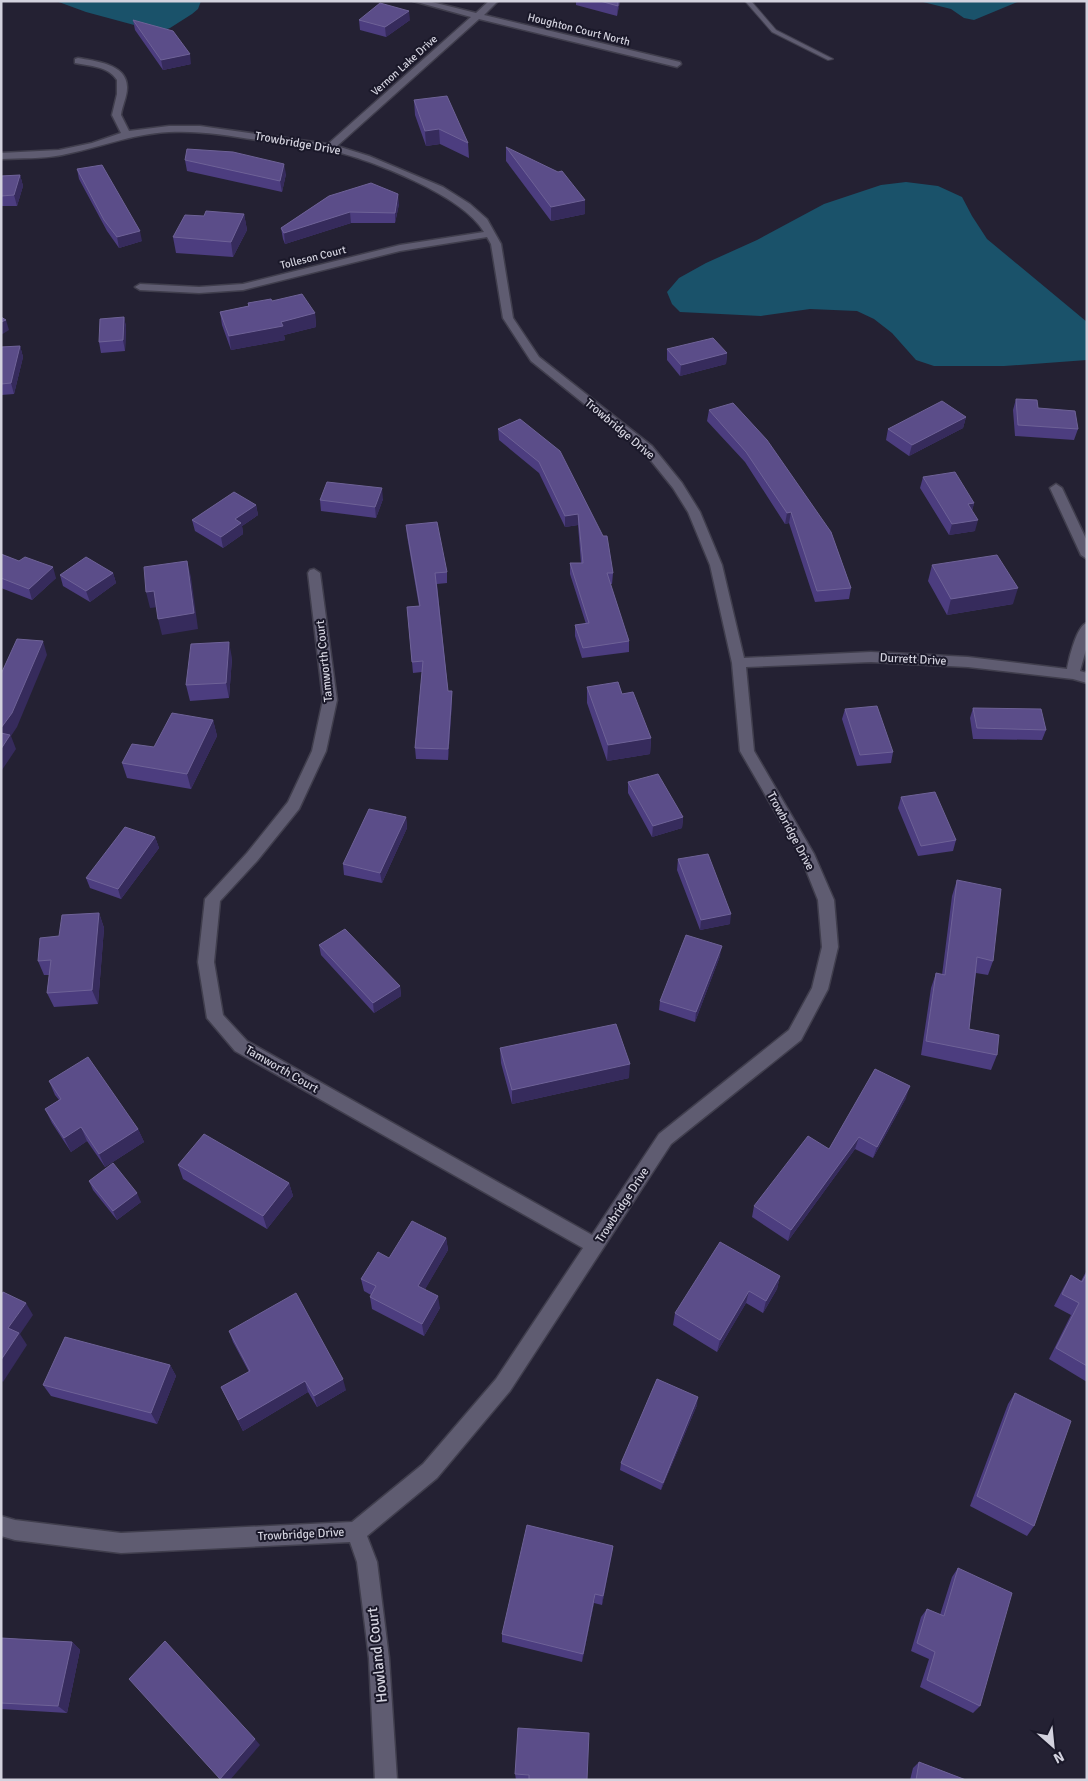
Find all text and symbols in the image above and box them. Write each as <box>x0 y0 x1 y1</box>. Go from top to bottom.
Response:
street label: Houghton Court North <box>526 10 631 48</box>
street label: Vernon Lake Drive <box>369 32 440 98</box>
street label: Trowbridge Drive <box>254 129 342 158</box>
street label: Tolleson Court <box>279 243 347 272</box>
street label: Trowbridge Drive <box>582 396 658 463</box>
street label: Tamworth Court <box>313 619 336 703</box>
street label: Durrett Drive <box>879 650 947 669</box>
street label: Trowbridge Drive <box>764 789 818 873</box>
street label: Tamworth Court <box>242 1042 321 1096</box>
street label: Trowbridge Drive <box>593 1165 652 1246</box>
street label: Trowbridge Drive <box>257 1525 345 1544</box>
street label: Howland Court <box>363 1606 391 1704</box>
north arrow <box>1028 1721 1078 1771</box>
text: N <box>1050 1747 1067 1767</box>

